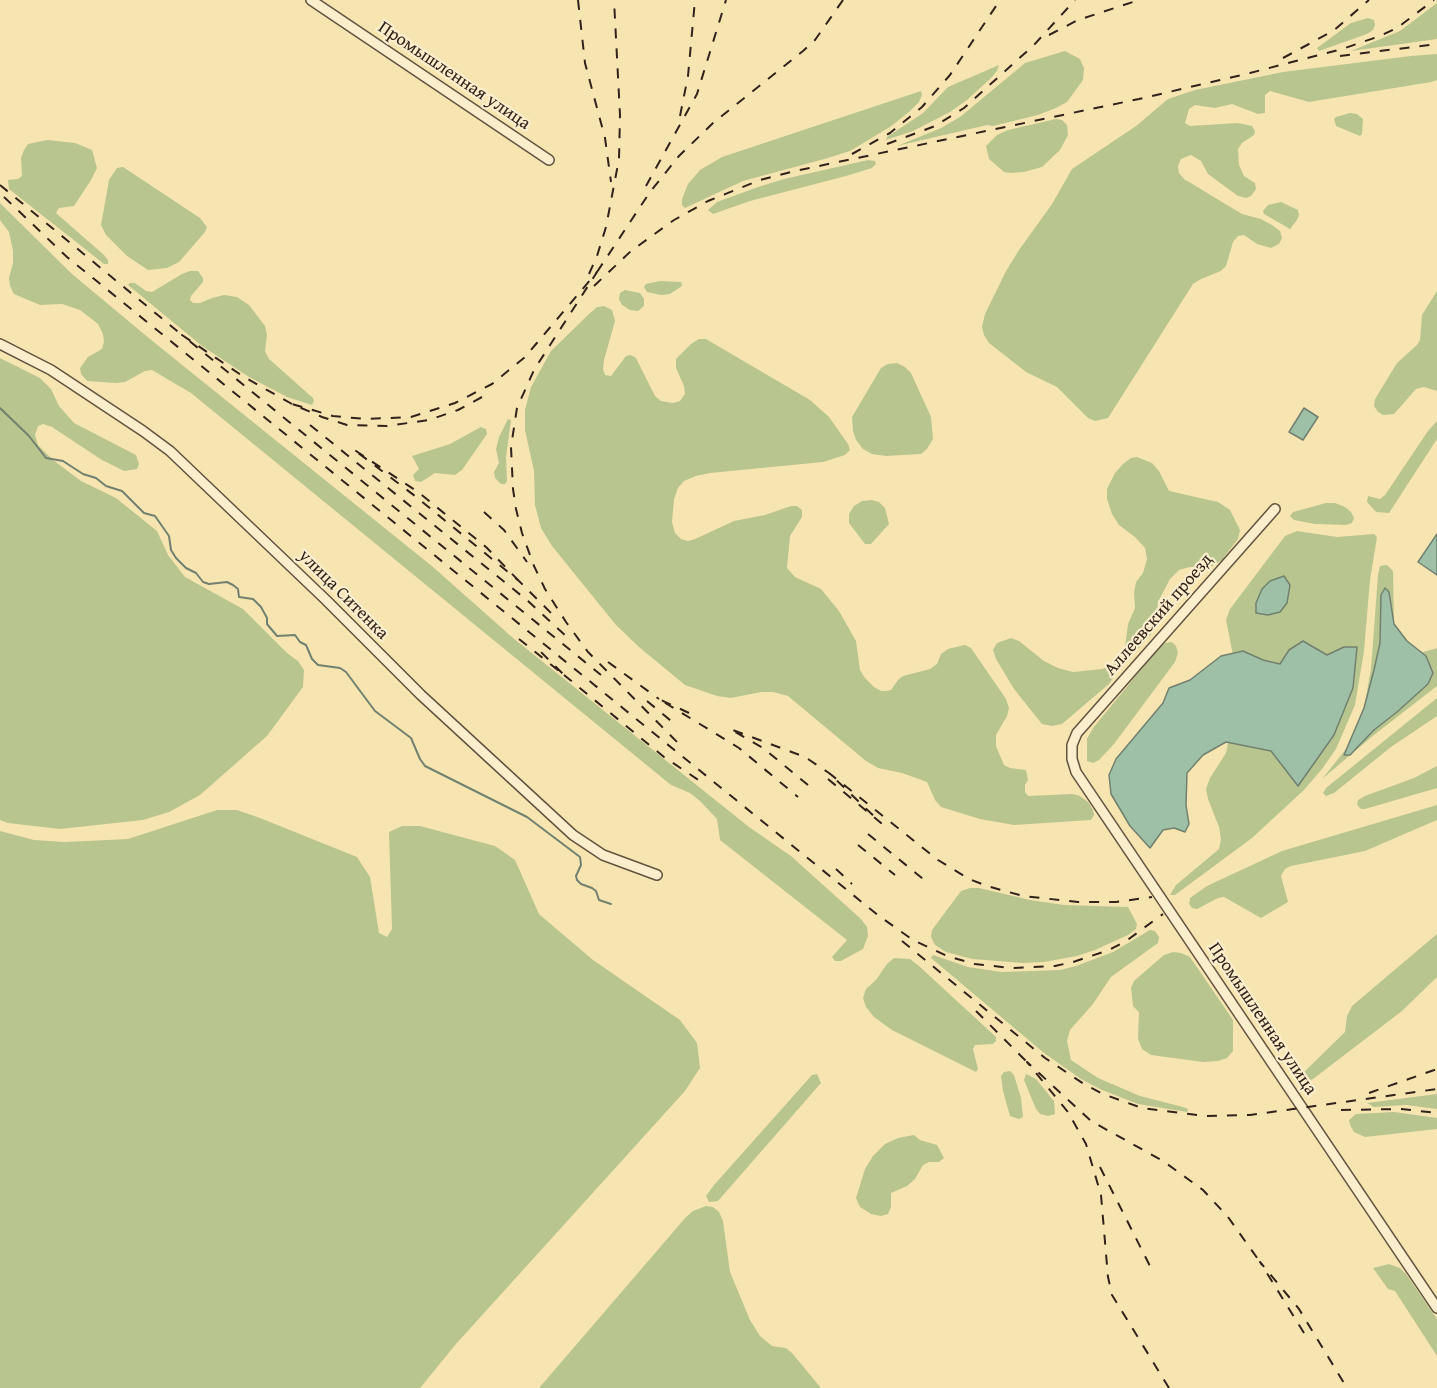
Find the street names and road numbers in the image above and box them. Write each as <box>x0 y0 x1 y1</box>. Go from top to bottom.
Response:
street label: Промышленная улица <box>374 17 534 135</box>
street label: улица Ситенка <box>293 545 393 645</box>
street label: Аллеевский проезд <box>1100 550 1218 680</box>
street label: Промышленная улица <box>1203 939 1321 1099</box>

